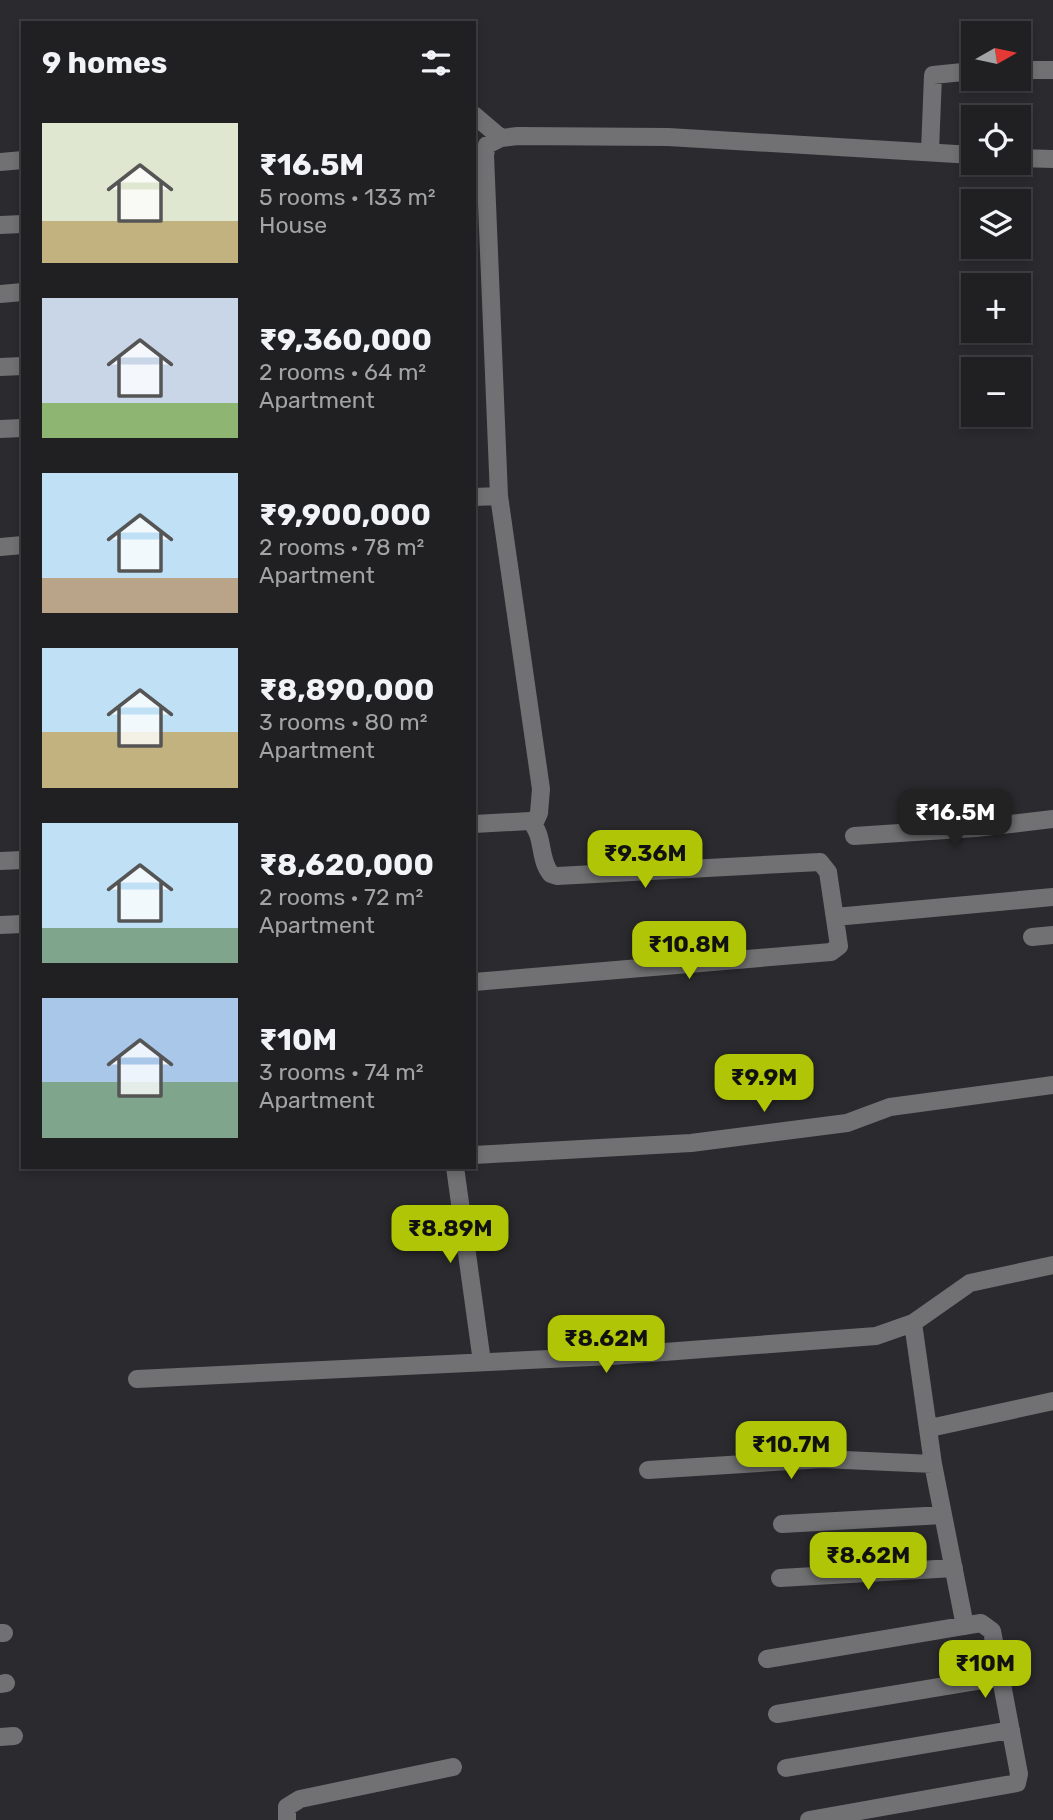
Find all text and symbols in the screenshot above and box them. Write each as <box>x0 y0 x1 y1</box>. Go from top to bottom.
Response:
north arrow <box>961 21 1031 91</box>
map controls <box>961 21 1031 427</box>
icon: filters <box>417 44 455 82</box>
text: 9 homes <box>42 45 167 81</box>
button: locate <box>961 105 1031 175</box>
text: ₹16.5M <box>259 147 364 183</box>
icon: home <box>98 151 182 235</box>
text: 5 rooms · 133 m² <box>259 183 436 211</box>
button: layers <box>961 189 1031 259</box>
text: House <box>259 211 327 239</box>
button: + <box>961 273 1031 343</box>
text: ₹9,360,000 <box>259 322 432 358</box>
icon: home <box>98 326 182 410</box>
button: − <box>961 357 1031 427</box>
text: 2 rooms · 64 m² <box>259 358 426 386</box>
text: Apartment <box>259 386 375 414</box>
text: ₹9,900,000 <box>259 497 431 533</box>
icon: home <box>98 501 182 585</box>
text: 2 rooms · 78 m² <box>259 533 424 561</box>
text: Apartment <box>259 561 375 589</box>
text: ₹8,890,000 <box>259 672 434 708</box>
icon: home <box>98 676 182 760</box>
text: 3 rooms · 80 m² <box>259 708 428 736</box>
text: Apartment <box>259 736 375 764</box>
pin: ₹16.5M <box>898 790 1012 849</box>
text: ₹16.5M <box>915 798 995 826</box>
pin: ₹9.36M <box>588 830 702 890</box>
text: ₹9.36M <box>603 839 687 867</box>
text: ₹8,620,000 <box>259 847 434 883</box>
icon: home <box>98 851 182 935</box>
text: 2 rooms · 72 m² <box>259 883 423 911</box>
text: Apartment <box>259 911 375 939</box>
pin: ₹10.8M <box>632 922 746 981</box>
text: ₹10.8M <box>648 930 730 958</box>
text: ₹10M <box>259 1022 337 1058</box>
icon: home <box>98 1026 182 1110</box>
pin: ₹9.9M <box>715 1054 813 1114</box>
text: 3 rooms · 74 m² <box>259 1058 424 1086</box>
text: ₹9.9M <box>731 1063 797 1091</box>
text: Apartment <box>259 1086 375 1114</box>
pin: ₹8.89M <box>393 1206 507 1265</box>
text: ₹8.89M <box>407 1214 493 1242</box>
pin: ₹8.62M <box>549 1316 663 1375</box>
text: ₹8.62M <box>564 1324 648 1352</box>
pin: ₹10.7M <box>734 1422 848 1481</box>
text: ₹10.7M <box>752 1430 830 1458</box>
pin: ₹8.62M <box>811 1532 925 1592</box>
text: ₹8.62M <box>826 1541 910 1569</box>
pin: ₹10M <box>944 1640 1026 1700</box>
text: ₹10M <box>955 1649 1015 1677</box>

